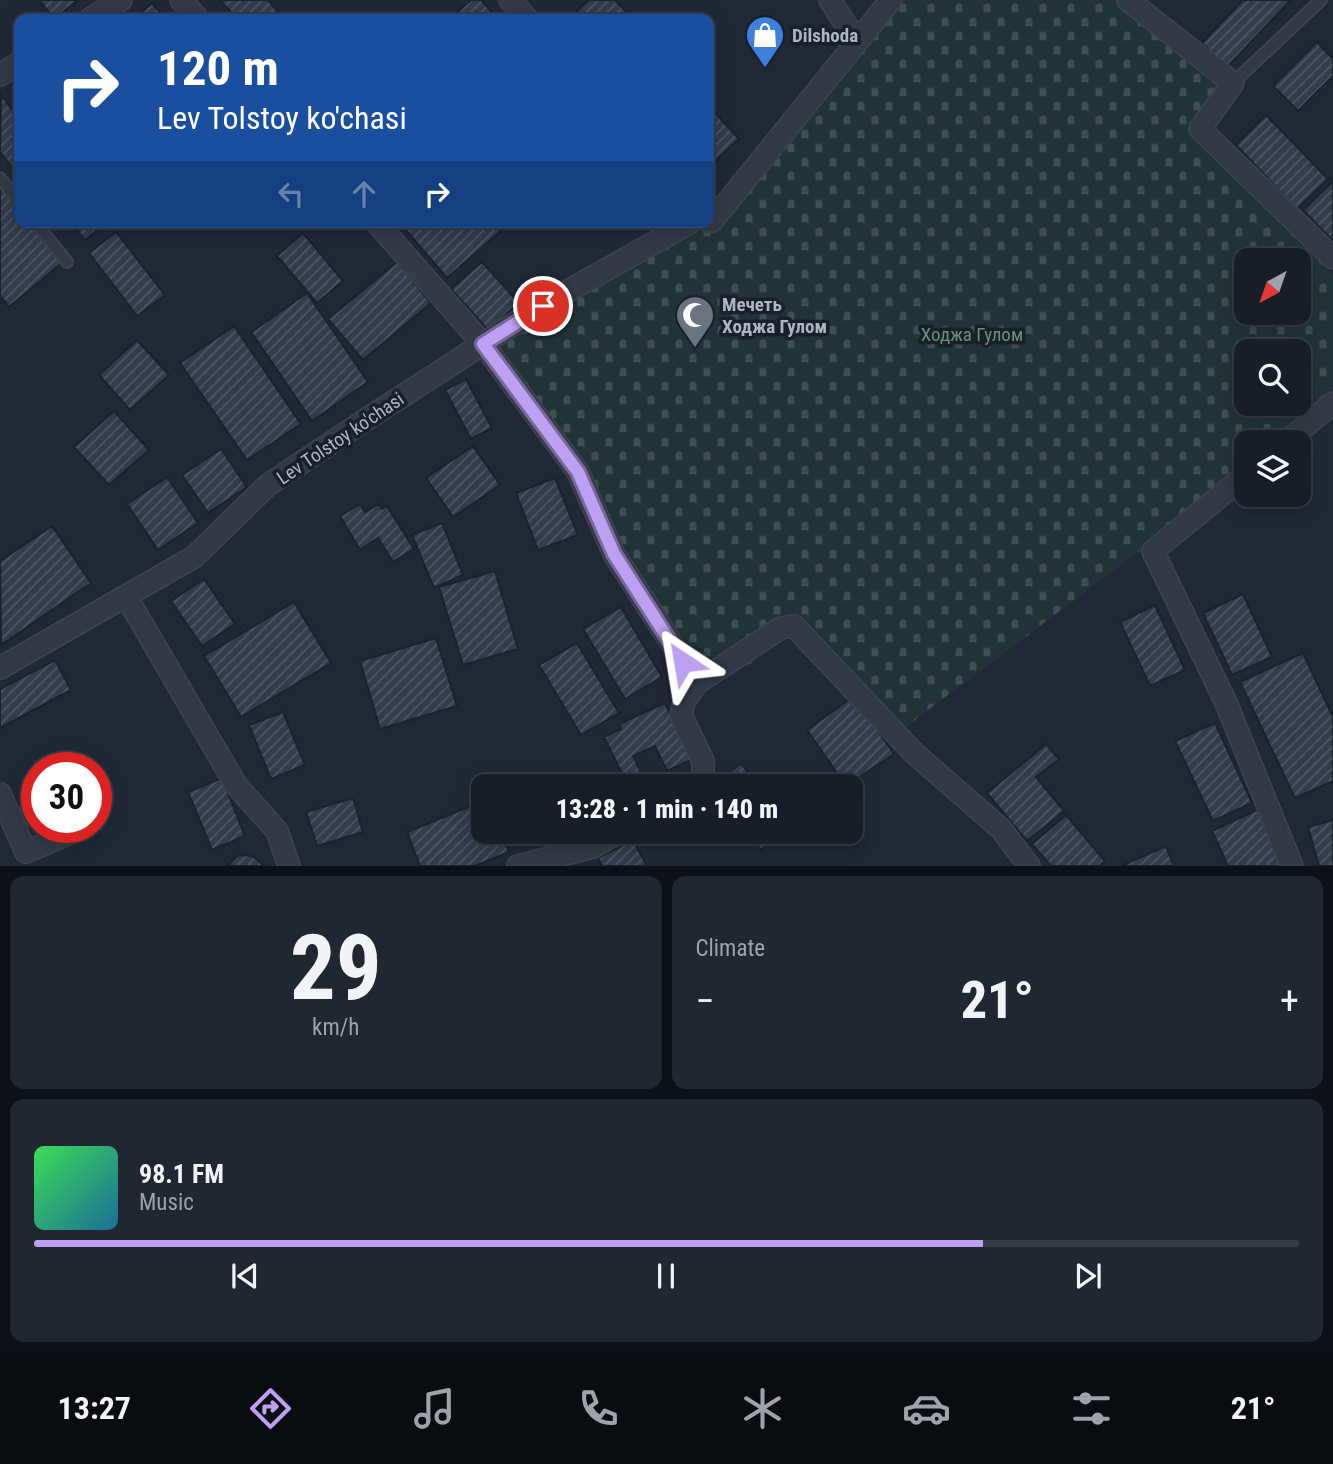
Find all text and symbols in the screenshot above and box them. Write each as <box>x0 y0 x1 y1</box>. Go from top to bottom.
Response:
shop icon: Dilshoda <box>744 14 786 69</box>
place label: Dilshoda <box>792 24 858 47</box>
text: 120 m <box>157 40 279 97</box>
icon: right <box>42 42 133 133</box>
text: Lev Tolstoy ko'chasi <box>157 99 407 137</box>
icon: left <box>272 175 310 213</box>
icon: ahead <box>345 175 383 213</box>
icon: right <box>418 175 456 213</box>
north arrow <box>1234 248 1311 326</box>
map controls <box>1234 248 1311 507</box>
pin <box>513 276 573 336</box>
icon: arrive <box>524 287 562 325</box>
place label: Мечеть Ходжа Гулом <box>722 293 827 338</box>
mosque icon: Мечеть Ходжа Гулом <box>674 294 716 349</box>
park label: Ходжа Гулом <box>921 323 1023 346</box>
button: search <box>1234 339 1311 416</box>
street label: Lev Tolstoy ko'chasi <box>272 387 408 489</box>
button: layers <box>1234 430 1311 507</box>
position arrow <box>646 625 720 699</box>
speed limit sign: 30 <box>21 752 112 843</box>
text: 13:28 · 1 min · 140 m <box>556 794 778 824</box>
text: 29 <box>290 915 382 1021</box>
text: Climate <box>696 935 765 962</box>
text: 21° <box>961 970 1034 1031</box>
text: − <box>696 979 715 1023</box>
text: + <box>1280 979 1299 1023</box>
text: km/h <box>312 1014 359 1041</box>
text: 98.1 FM <box>139 1159 224 1189</box>
text: Music <box>139 1189 194 1216</box>
icon: previous <box>226 1257 264 1295</box>
icon: pause <box>647 1257 685 1295</box>
icon: next <box>1069 1257 1107 1295</box>
icon: directions <box>246 1384 295 1433</box>
icon: music <box>410 1384 459 1433</box>
icon: phone <box>574 1384 623 1433</box>
icon: climate <box>738 1384 787 1433</box>
icon: car <box>902 1384 951 1433</box>
icon: filters <box>1067 1384 1116 1433</box>
text: 13:27 <box>58 1389 131 1427</box>
text: 21° <box>1231 1389 1275 1427</box>

